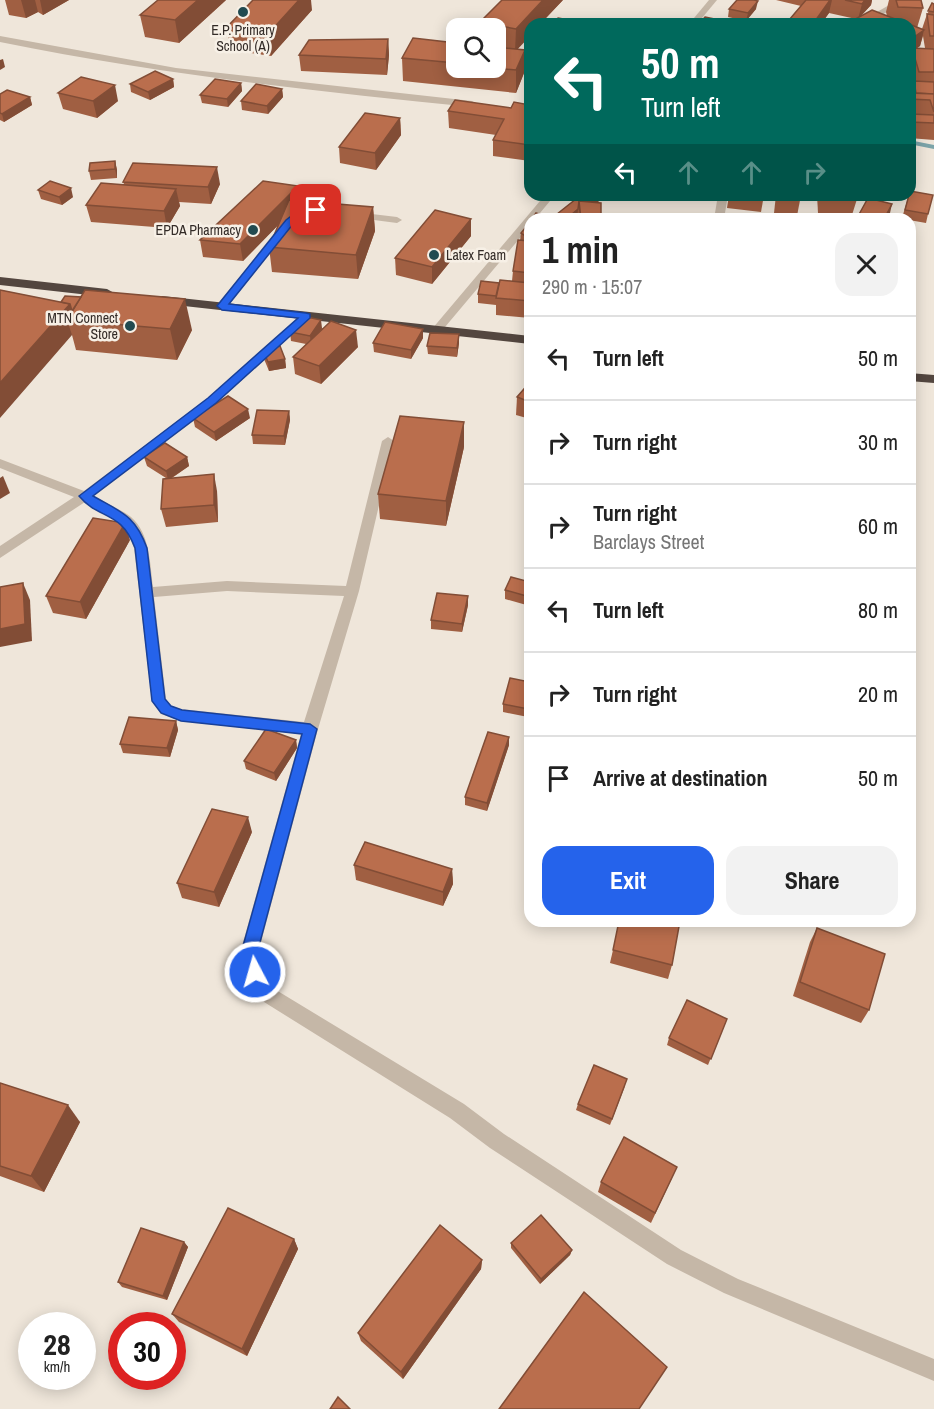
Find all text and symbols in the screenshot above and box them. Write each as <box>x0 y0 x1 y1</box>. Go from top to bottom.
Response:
marker: E.P. Primary School (A) <box>236 5 250 19</box>
map controls <box>446 18 506 78</box>
button: search <box>446 18 506 78</box>
place label: E.P. Primary School (A) <box>211 21 275 55</box>
text: 50 m <box>641 35 720 91</box>
icon: left <box>542 42 620 120</box>
text: Turn left <box>641 89 720 125</box>
icon: left <box>609 156 642 189</box>
icon: ahead <box>672 156 705 189</box>
icon: ahead <box>735 156 768 189</box>
icon: right <box>798 156 831 189</box>
pin <box>290 184 341 235</box>
icon: arrive <box>299 193 332 226</box>
place label: EPDA Pharmacy <box>156 221 241 239</box>
marker: EPDA Pharmacy <box>246 223 260 237</box>
text: 1 min <box>542 226 619 274</box>
button: close <box>835 233 898 296</box>
place label: Latex Foam <box>446 246 506 264</box>
marker: Latex Foam <box>427 248 441 262</box>
text: 290 m · 15:07 <box>542 273 642 300</box>
place label: MTN Connect Store <box>47 309 118 343</box>
marker: MTN Connect Store <box>123 319 137 333</box>
icon: left <box>542 342 575 375</box>
text: Turn left <box>593 343 664 373</box>
text: 50 m <box>858 343 898 373</box>
icon: right <box>542 426 575 459</box>
text: Turn right <box>593 427 677 457</box>
text: 30 m <box>858 427 898 457</box>
text: Turn right <box>593 498 677 528</box>
icon: right <box>542 510 575 543</box>
text: 60 m <box>858 511 898 541</box>
text: Barclays Street <box>593 528 704 555</box>
icon: left <box>542 594 575 627</box>
text: Turn left <box>593 595 664 625</box>
text: 80 m <box>858 595 898 625</box>
icon: right <box>542 678 575 711</box>
text: Turn right <box>593 679 677 709</box>
text: 20 m <box>858 679 898 709</box>
icon: arrive <box>542 762 575 795</box>
text: Arrive at destination <box>593 763 767 793</box>
text: 50 m <box>858 763 898 793</box>
button: Exit <box>542 846 714 915</box>
button: Share <box>726 846 898 915</box>
position arrow <box>223 940 287 1004</box>
speed limit sign: 30 <box>108 1312 186 1390</box>
text: 28 <box>43 1324 71 1364</box>
text: km/h <box>44 1356 70 1377</box>

